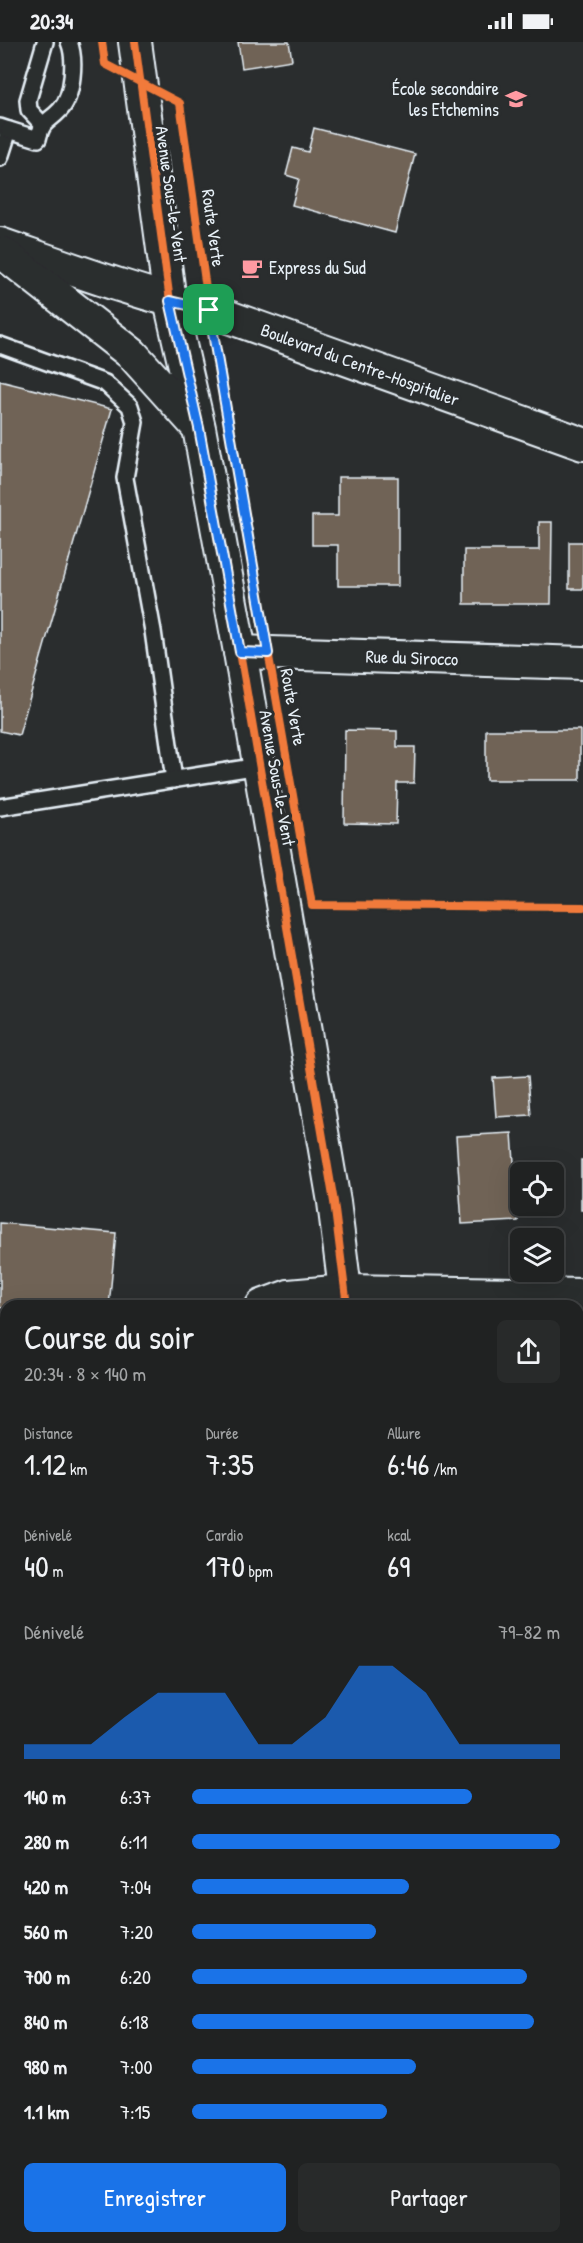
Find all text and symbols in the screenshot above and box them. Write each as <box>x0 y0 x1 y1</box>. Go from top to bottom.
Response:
text: 20:34 <box>30 6 73 36</box>
place label: École secondaire les Etchemins <box>392 76 499 122</box>
school or university icon: École secondaire les Etchemins <box>504 87 528 111</box>
street label: Avenue Sous-le-Vent <box>150 124 194 265</box>
street label: Route Verte <box>196 188 231 268</box>
place label: Express du Sud <box>269 255 366 280</box>
cafe icon: Express du Sud <box>240 256 264 280</box>
pin <box>183 284 234 335</box>
icon: arrive <box>192 293 225 326</box>
street label: Boulevard du Centre-Hospitalier <box>257 317 463 412</box>
street label: Rue du Sirocco <box>365 643 459 672</box>
street label: Route Verte <box>274 666 313 747</box>
street label: Avenue Sous-le-Vent <box>253 708 302 849</box>
map controls <box>510 1162 564 1282</box>
button: locate <box>510 1162 564 1216</box>
button: layers <box>510 1228 564 1282</box>
text: Course du soir <box>24 1315 194 1359</box>
button: share <box>497 1320 560 1383</box>
text: 20:34 · 8 × 140 m <box>24 1360 146 1387</box>
text: Distance <box>24 1422 73 1444</box>
text: Durée <box>206 1422 239 1444</box>
text: Allure <box>387 1422 421 1444</box>
text: 1.12 <box>24 1444 66 1484</box>
text: 7:35 <box>206 1444 254 1484</box>
text: 6:46 <box>387 1444 429 1484</box>
text: km <box>66 1458 87 1480</box>
text: /km <box>429 1458 457 1480</box>
text: Dénivelé <box>24 1524 72 1546</box>
text: Cardio <box>206 1524 243 1546</box>
text: kcal <box>387 1524 411 1546</box>
text: 40 <box>24 1546 49 1586</box>
text: 170 <box>206 1546 245 1586</box>
text: 69 <box>387 1546 410 1586</box>
text: m <box>49 1560 63 1582</box>
text: bpm <box>245 1560 273 1582</box>
text: Dénivelé <box>24 1618 84 1645</box>
text: 79–82 m <box>498 1618 560 1645</box>
text: 140 m <box>24 1783 66 1810</box>
text: 6:37 <box>120 1783 151 1810</box>
text: 280 m <box>24 1828 69 1855</box>
text: 6:11 <box>120 1828 147 1855</box>
text: 420 m <box>24 1873 68 1900</box>
text: 7:04 <box>120 1873 151 1900</box>
text: 560 m <box>24 1918 68 1945</box>
text: 7:20 <box>120 1918 153 1945</box>
text: 700 m <box>24 1963 70 1990</box>
text: 6:20 <box>120 1963 151 1990</box>
text: 840 m <box>24 2008 67 2035</box>
text: 6:18 <box>120 2008 149 2035</box>
text: 980 m <box>24 2053 67 2080</box>
text: 7:00 <box>120 2053 152 2080</box>
text: 1.1 km <box>24 2098 69 2125</box>
text: 7:15 <box>120 2098 150 2125</box>
button: Enregistrer <box>24 2163 286 2232</box>
button: Partager <box>298 2163 560 2232</box>

